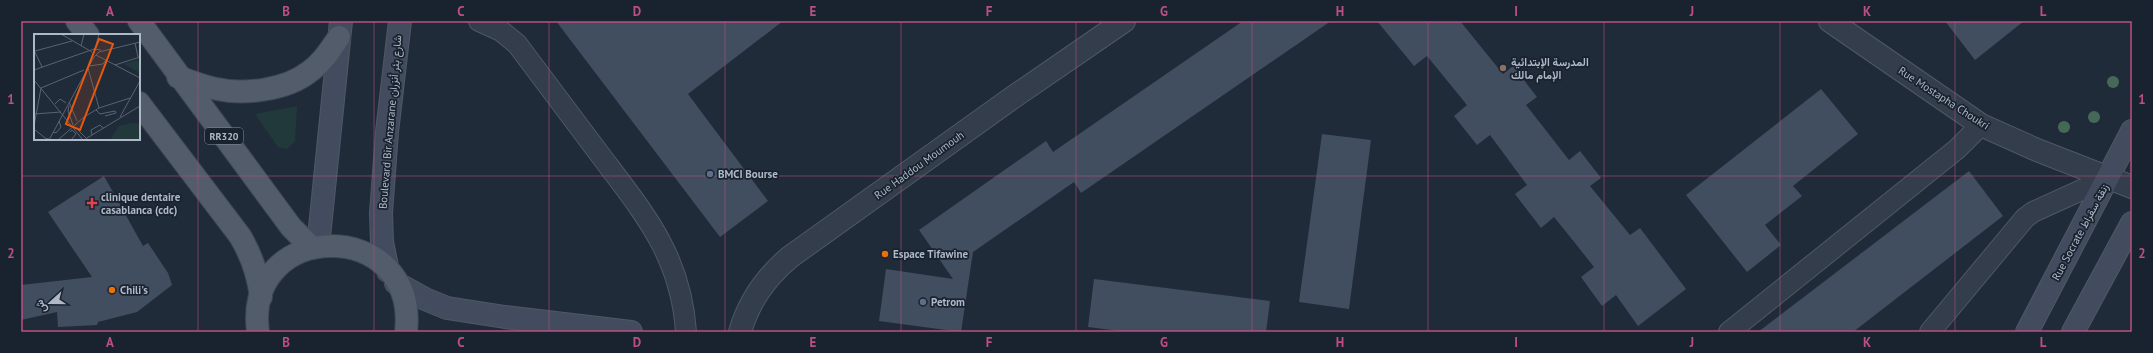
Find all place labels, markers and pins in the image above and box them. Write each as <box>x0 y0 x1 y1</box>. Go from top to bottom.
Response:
place label: المدرسة الإبتدائية الإمام مالك <box>1511 55 1589 83</box>
marker: المدرسة الإبتدائية الإمام مالك <box>1498 63 1508 73</box>
place label: BMCI Bourse <box>718 167 778 181</box>
marker: BMCI Bourse <box>705 169 715 179</box>
place label: clinique dentaire casablanca (cdc) <box>101 190 181 217</box>
marker: clinique dentaire casablanca (cdc) <box>86 197 98 209</box>
place label: Espace Tifawine <box>893 247 968 261</box>
marker: Espace Tifawine <box>880 249 890 259</box>
place label: Chili's <box>120 283 148 297</box>
marker: Chili's <box>107 285 117 295</box>
place label: Petrom <box>931 295 965 309</box>
marker: Petrom <box>918 297 928 307</box>

